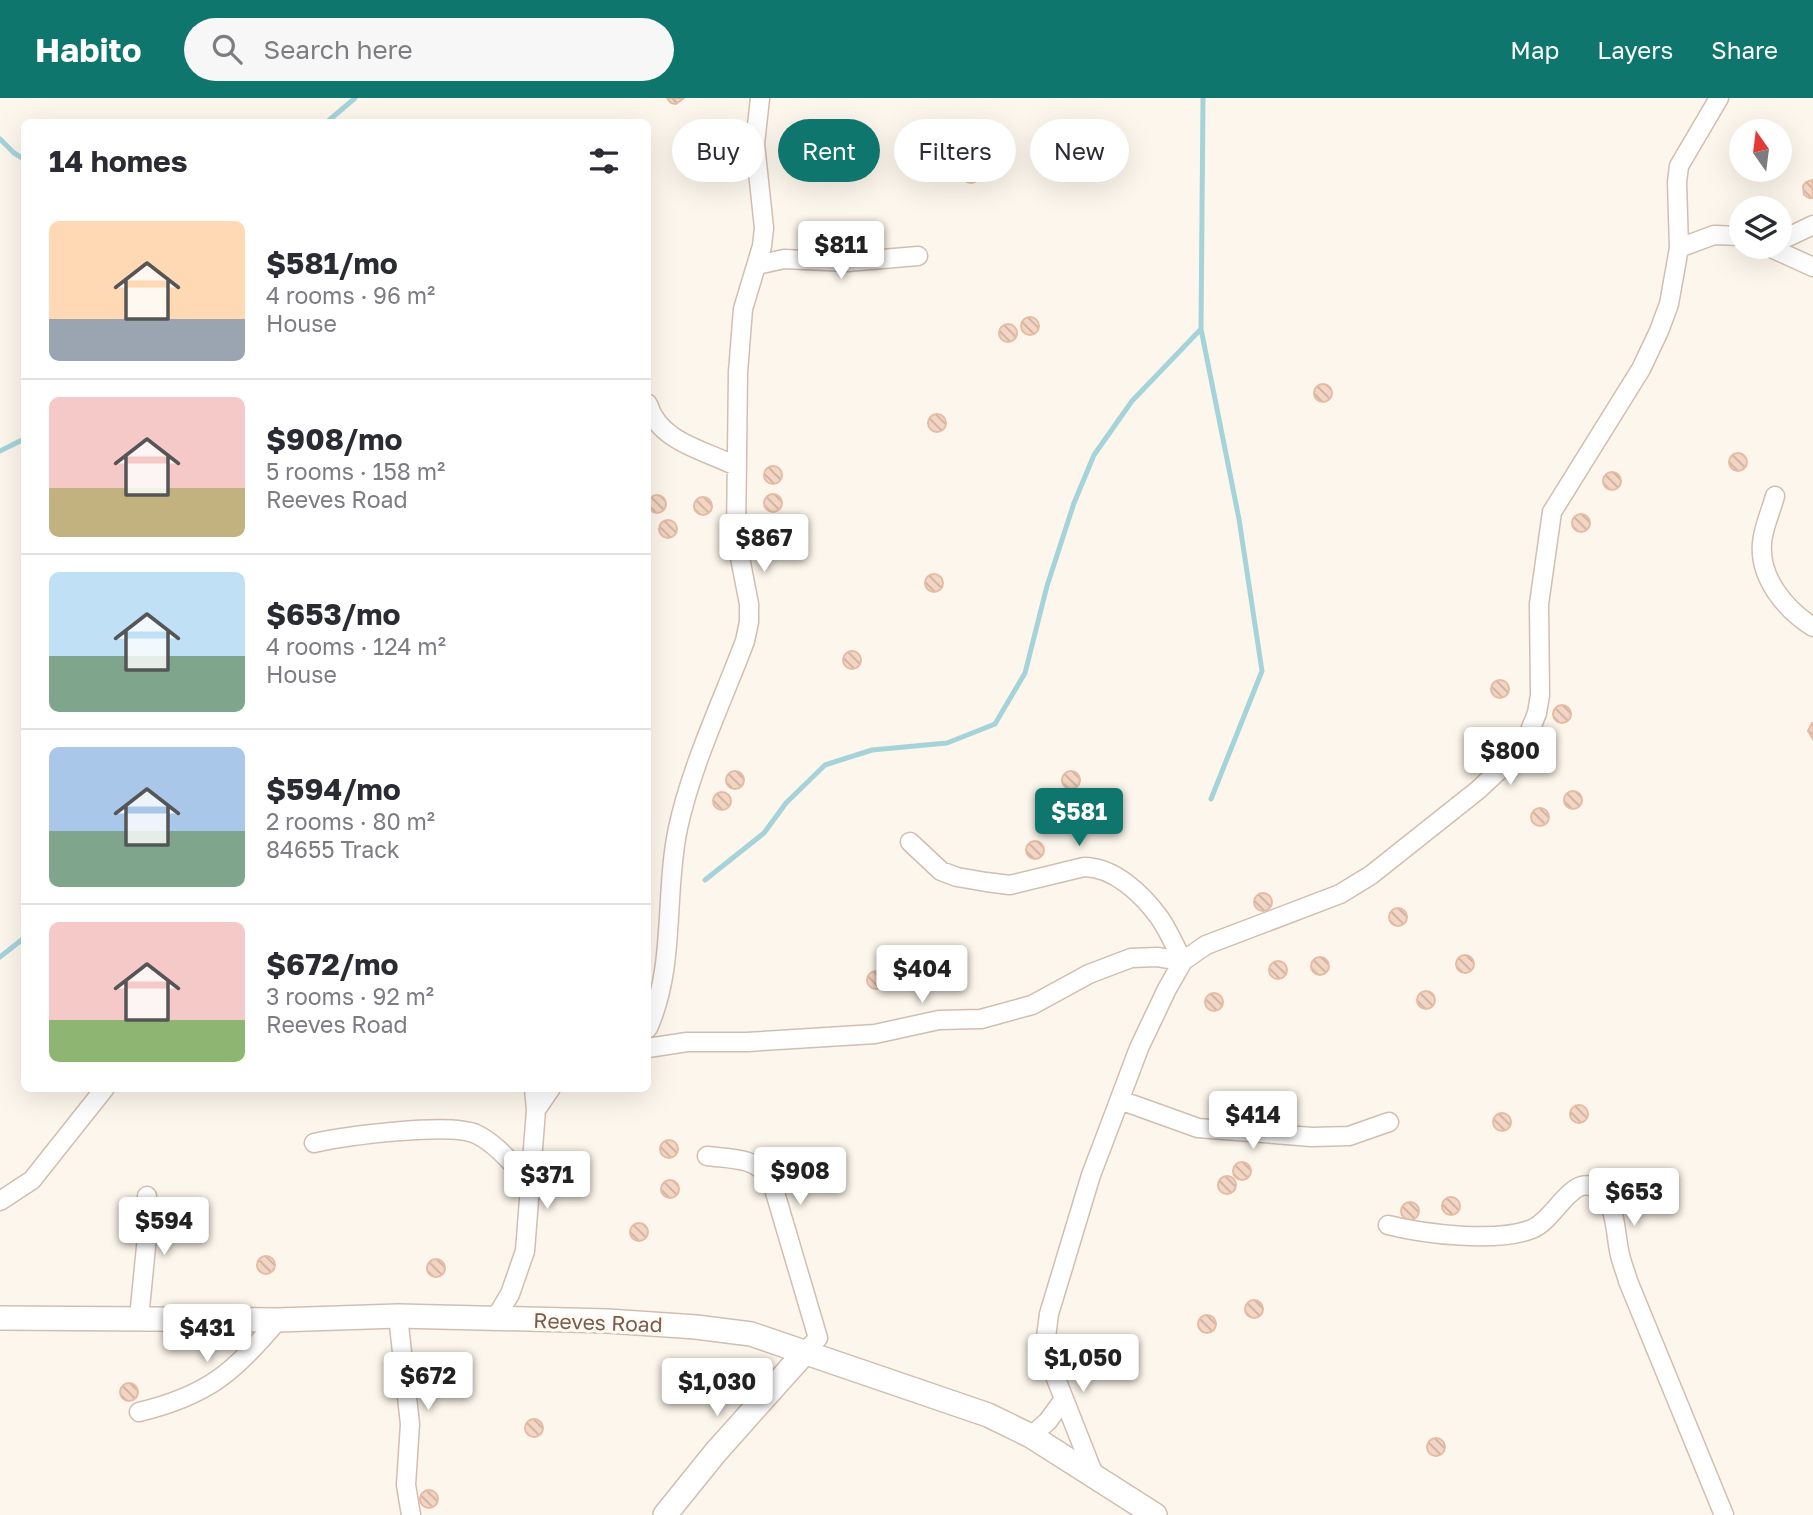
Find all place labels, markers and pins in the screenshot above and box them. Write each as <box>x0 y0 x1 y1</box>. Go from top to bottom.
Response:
pin: $811 <box>800 222 882 281</box>
pin: $867 <box>723 514 805 574</box>
pin: $800 <box>1469 728 1551 787</box>
pin: $581 <box>1038 788 1120 848</box>
pin: $404 <box>881 946 963 1005</box>
pin: $414 <box>1212 1091 1294 1151</box>
pin: $908 <box>759 1148 841 1207</box>
pin: $371 <box>506 1152 588 1211</box>
pin: $653 <box>1593 1168 1675 1228</box>
pin: $594 <box>123 1198 205 1257</box>
pin: $431 <box>166 1304 248 1364</box>
pin: $1,050 <box>1026 1334 1140 1394</box>
pin: $672 <box>387 1352 469 1412</box>
pin: $1,030 <box>660 1358 774 1418</box>

